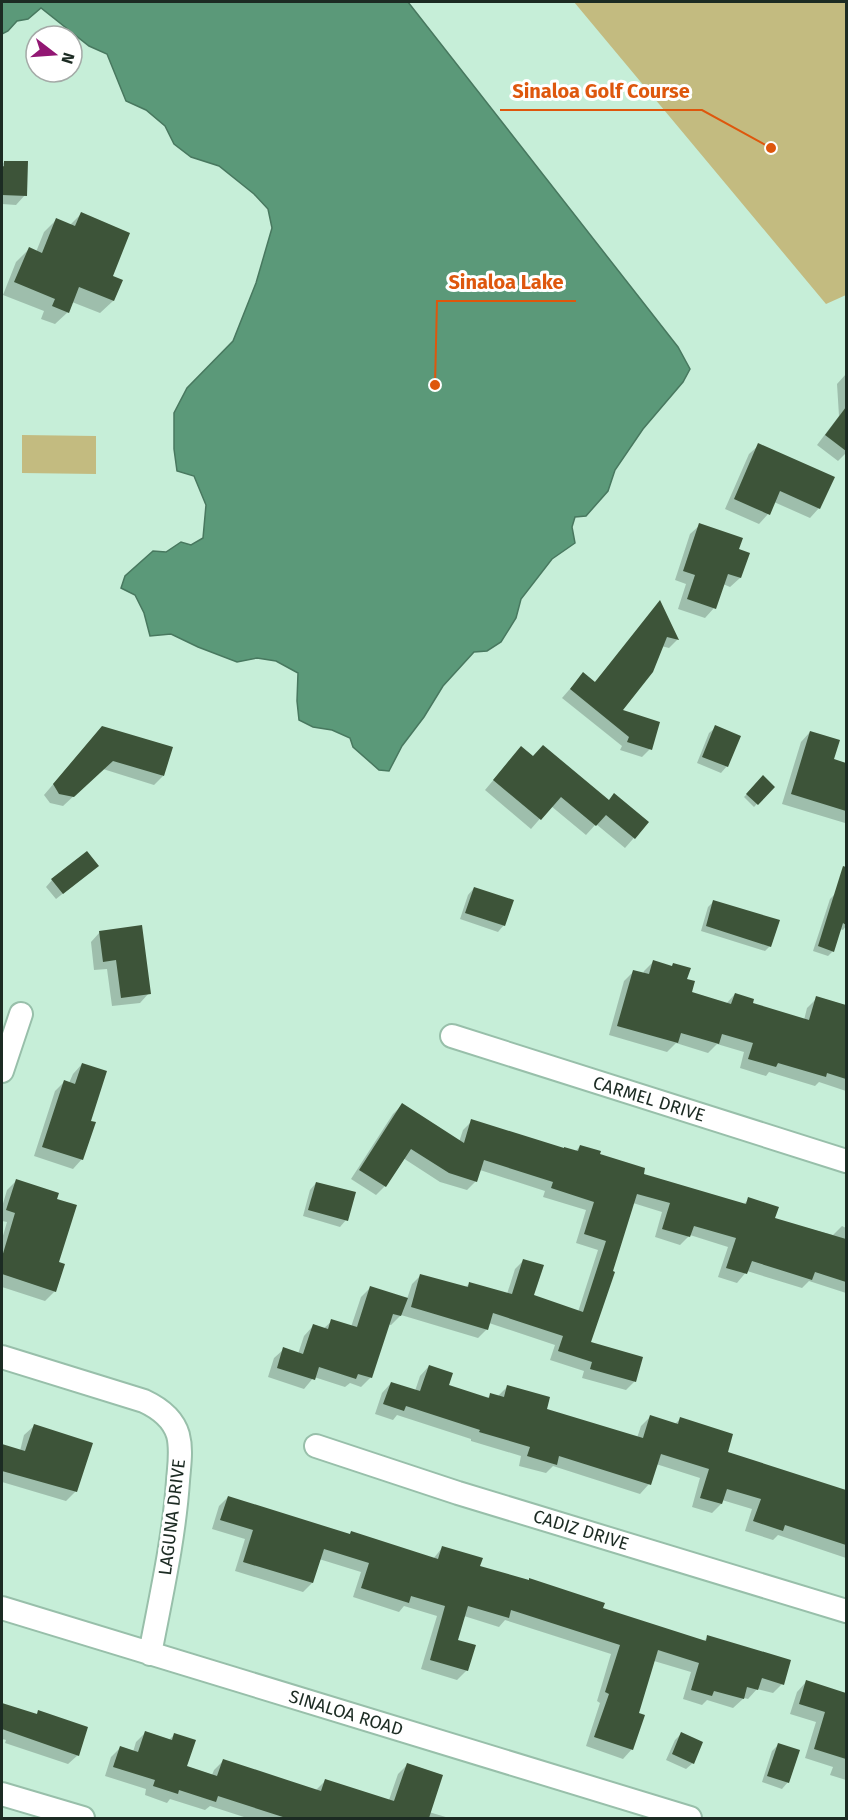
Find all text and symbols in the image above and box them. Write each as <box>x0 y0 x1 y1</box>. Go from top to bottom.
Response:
north arrow <box>24 24 84 84</box>
text: N <box>57 50 79 66</box>
callout: Sinaloa Golf Course <box>500 72 702 110</box>
text: Sinaloa Golf Course <box>512 79 690 103</box>
callout: Sinaloa Lake <box>437 263 576 301</box>
text: Sinaloa Lake <box>448 270 564 294</box>
street label: CARMEL DRIVE <box>590 1072 708 1126</box>
street label: LAGUNA DRIVE <box>154 1458 190 1576</box>
street label: CADIZ DRIVE <box>530 1505 632 1555</box>
street label: SINALOA ROAD <box>286 1685 406 1741</box>

